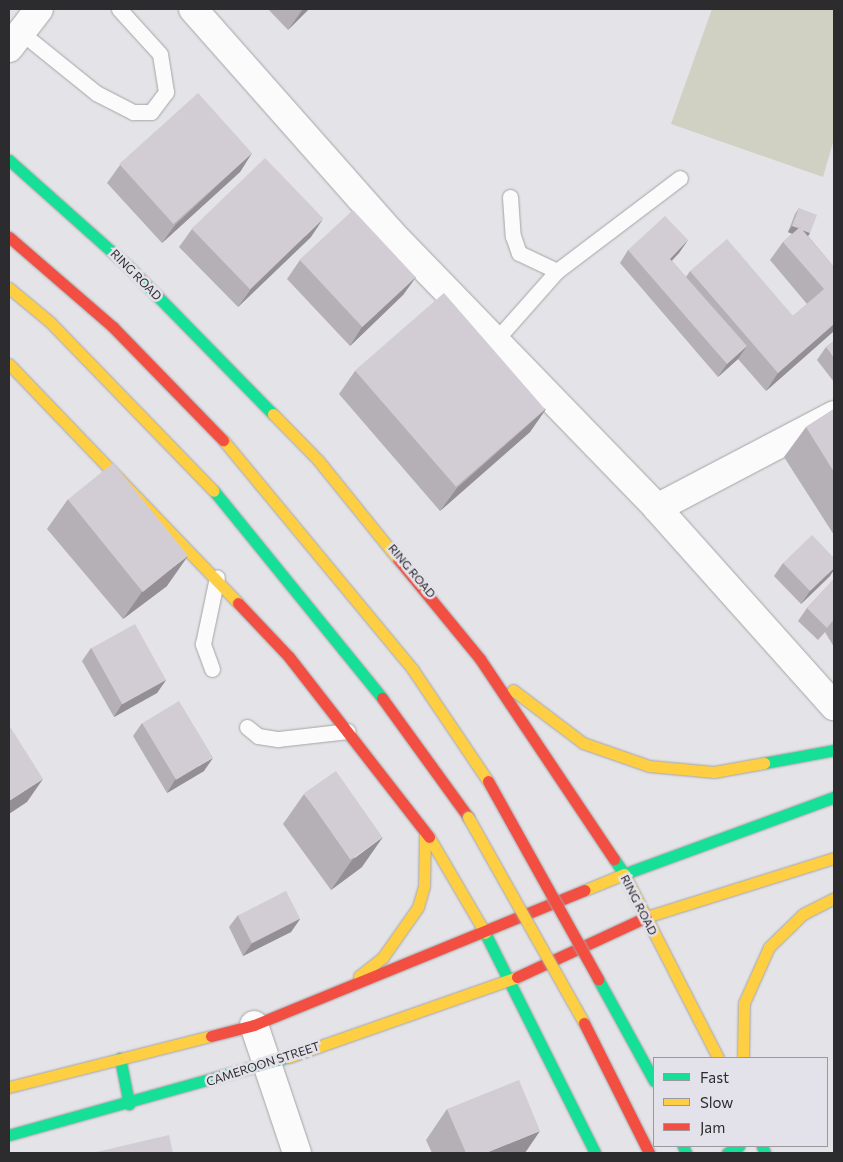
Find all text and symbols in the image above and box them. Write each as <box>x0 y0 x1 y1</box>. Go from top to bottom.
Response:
street label: RING ROAD <box>108 247 164 303</box>
street label: RING ROAD <box>385 541 439 601</box>
street label: RING ROAD <box>618 872 660 938</box>
street label: CAMEROON STREET <box>204 1039 322 1089</box>
legend <box>653 1057 828 1147</box>
text: Fast <box>700 1068 729 1086</box>
text: Slow <box>700 1093 733 1111</box>
text: Jam <box>700 1118 725 1136</box>

